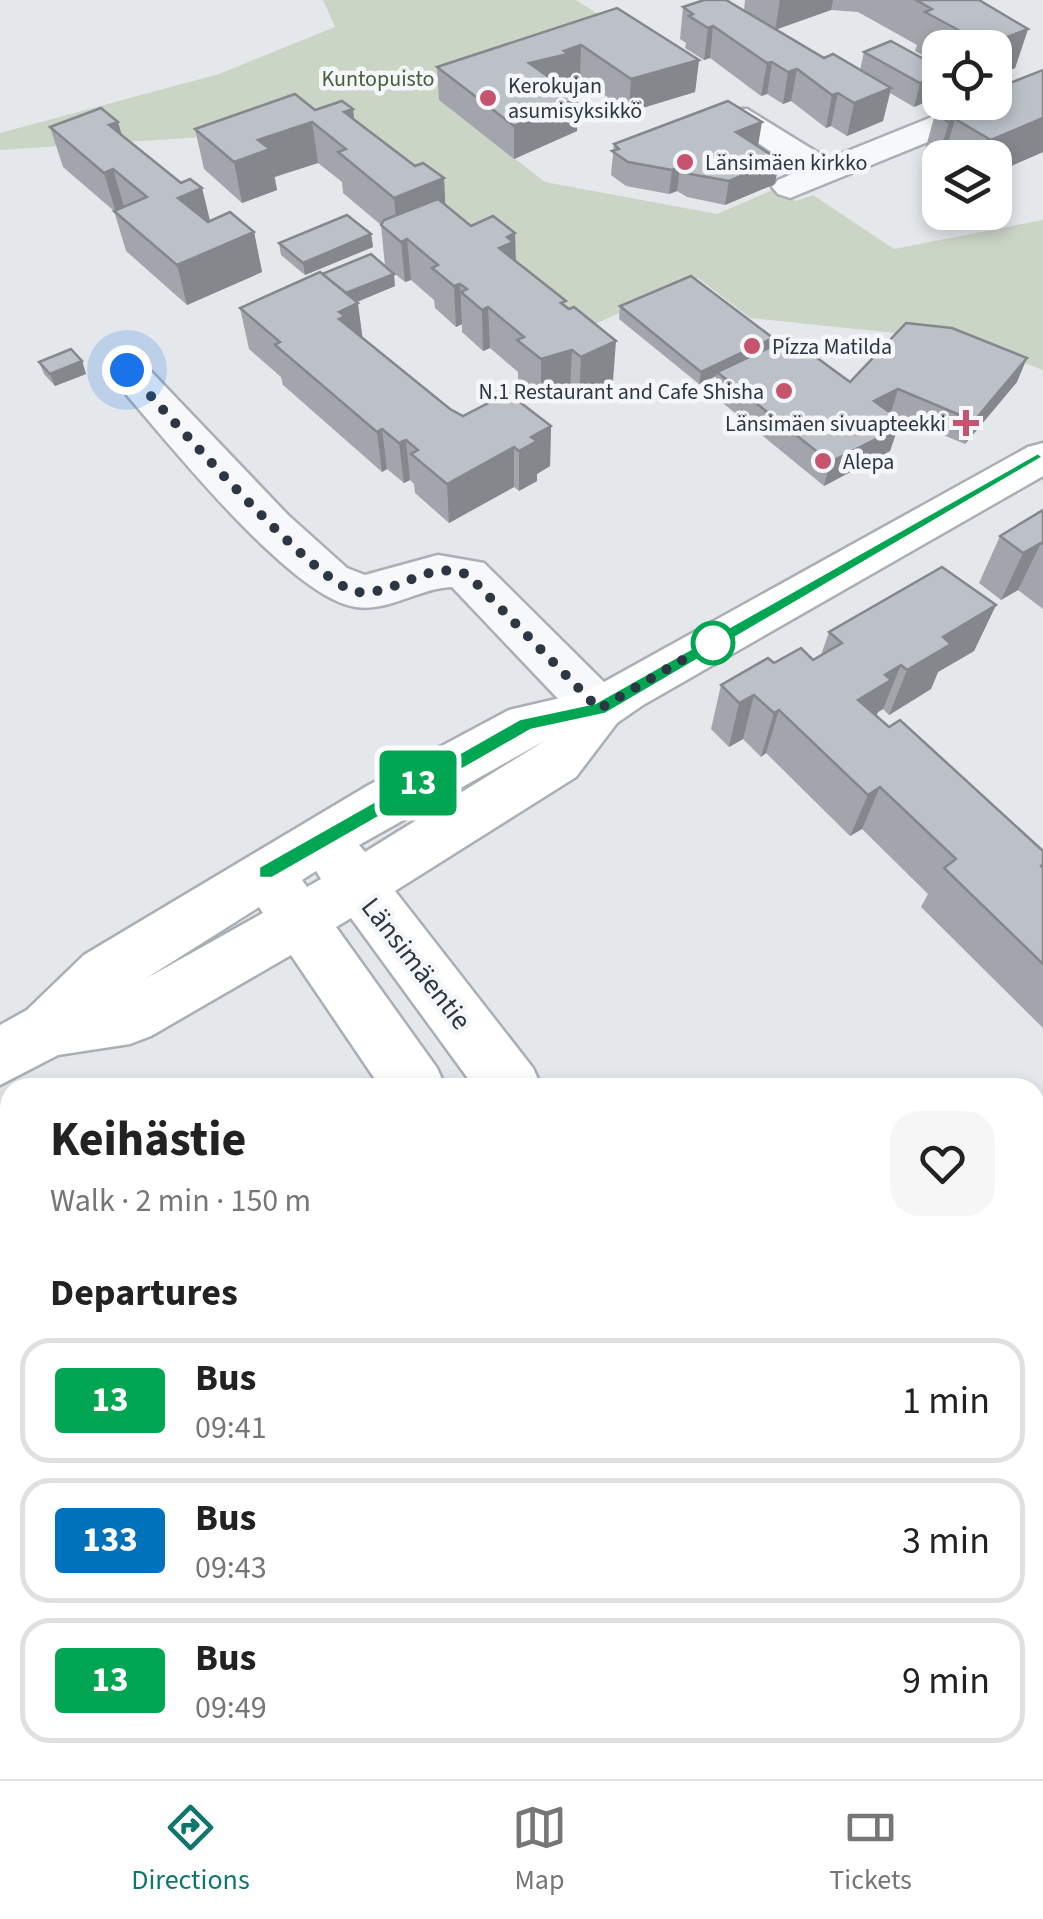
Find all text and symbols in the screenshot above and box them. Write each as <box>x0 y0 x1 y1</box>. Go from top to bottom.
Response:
map controls <box>922 30 1012 230</box>
button: locate <box>922 30 1012 120</box>
park label: Kuntopuisto <box>322 63 434 95</box>
place label: Kerokujan asumisyksikkö <box>508 70 642 127</box>
marker: Kerokujan asumisyksikkö <box>477 87 499 109</box>
button: layers <box>922 140 1012 230</box>
place label: Länsimäen kirkko <box>705 147 867 179</box>
marker: Länsimäen kirkko <box>674 151 696 173</box>
place label: Pizza Matilda <box>772 331 892 363</box>
marker: Pizza Matilda <box>741 335 763 357</box>
your location <box>102 345 152 395</box>
place label: N.1 Restaurant and Cafe Shisha <box>479 376 764 408</box>
marker: N.1 Restaurant and Cafe Shisha <box>773 380 795 402</box>
place label: Länsimäen sivuapteekki <box>725 408 946 440</box>
marker: Länsimäen sivuapteekki <box>955 412 977 434</box>
place label: Alepa <box>843 446 894 478</box>
marker: Alepa <box>812 450 834 472</box>
unlabelled marker <box>692 622 734 664</box>
line badge: 13 <box>373 750 463 816</box>
text: 13 <box>400 758 436 808</box>
street label: Länsimäentie <box>352 889 481 1038</box>
text: Keihästie <box>50 1106 246 1174</box>
button: heart <box>890 1111 995 1216</box>
text: Walk · 2 min · 150 m <box>50 1178 311 1224</box>
text: Departures <box>50 1266 238 1320</box>
text: Bus <box>195 1351 256 1405</box>
text: 1 min <box>902 1374 990 1428</box>
text: 13 <box>92 1375 128 1425</box>
text: 09:41 <box>195 1405 267 1451</box>
text: Bus <box>195 1491 256 1545</box>
text: 3 min <box>902 1514 990 1568</box>
text: 133 <box>82 1515 138 1565</box>
text: 09:43 <box>195 1545 267 1591</box>
text: Bus <box>195 1631 256 1685</box>
text: 9 min <box>902 1654 990 1708</box>
text: 13 <box>92 1655 128 1705</box>
text: 09:49 <box>195 1685 267 1731</box>
tab: Directions <box>131 1800 250 1900</box>
tab: Map <box>512 1800 567 1900</box>
tab: Tickets <box>829 1800 912 1900</box>

